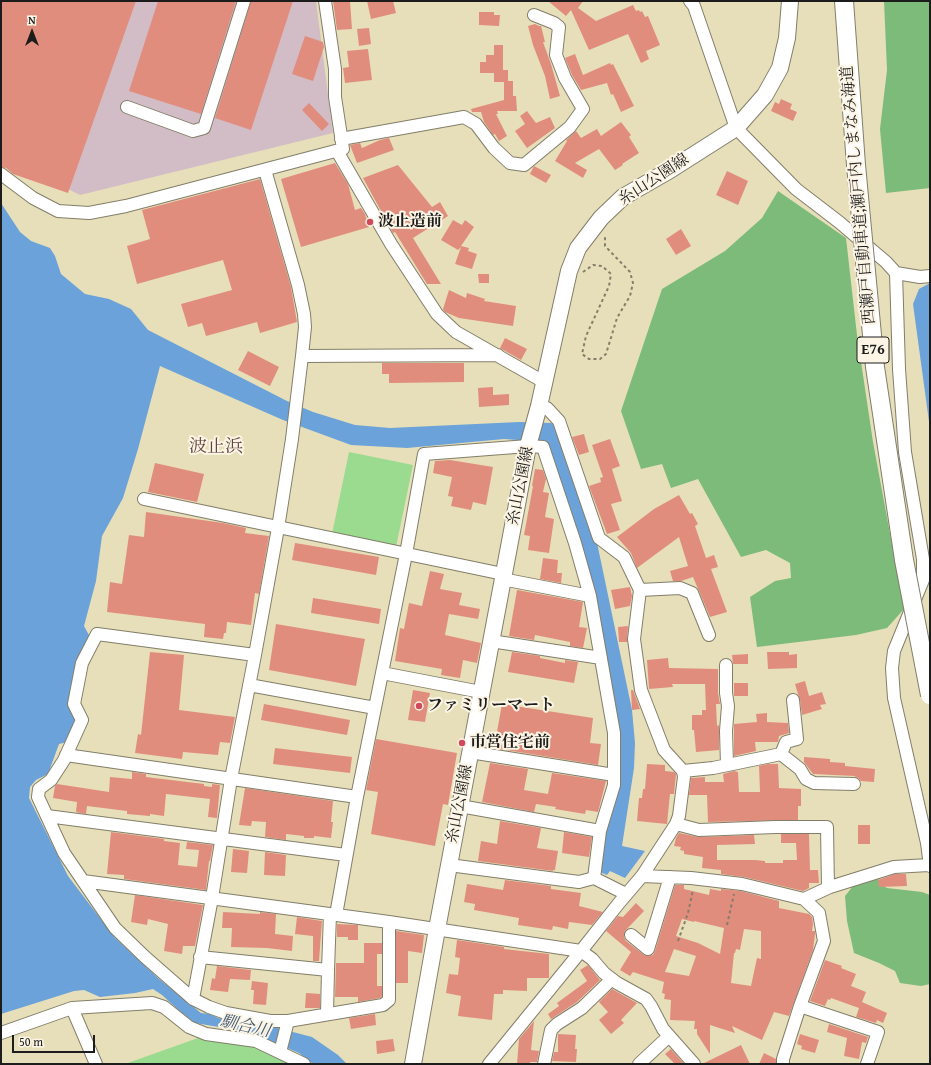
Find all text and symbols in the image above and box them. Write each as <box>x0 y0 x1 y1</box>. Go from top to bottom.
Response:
north arrow <box>12 12 52 52</box>
text: N <box>28 12 36 28</box>
street label: 西瀬戸自動車道;瀬戸内しまなみ海道 <box>838 65 880 325</box>
street label: 糸山公園線 <box>615 150 693 210</box>
place label: 波止造前 <box>378 212 442 232</box>
marker: 波止造前 <box>365 217 375 227</box>
road number: E76 <box>857 337 889 363</box>
district label: 波止浜 <box>189 436 243 458</box>
street label: 糸山公園線 <box>504 445 538 527</box>
place label: ファミリーマート <box>427 696 555 716</box>
marker: ファミリーマート <box>414 701 424 711</box>
place label: 市営住宅前 <box>470 733 550 753</box>
marker: 市営住宅前 <box>457 738 467 748</box>
street label: 糸山公園線 <box>443 763 477 845</box>
water label: 馴合川 <box>218 1012 272 1042</box>
scale bar <box>14 1027 97 1053</box>
text: 50 m <box>19 1033 43 1050</box>

